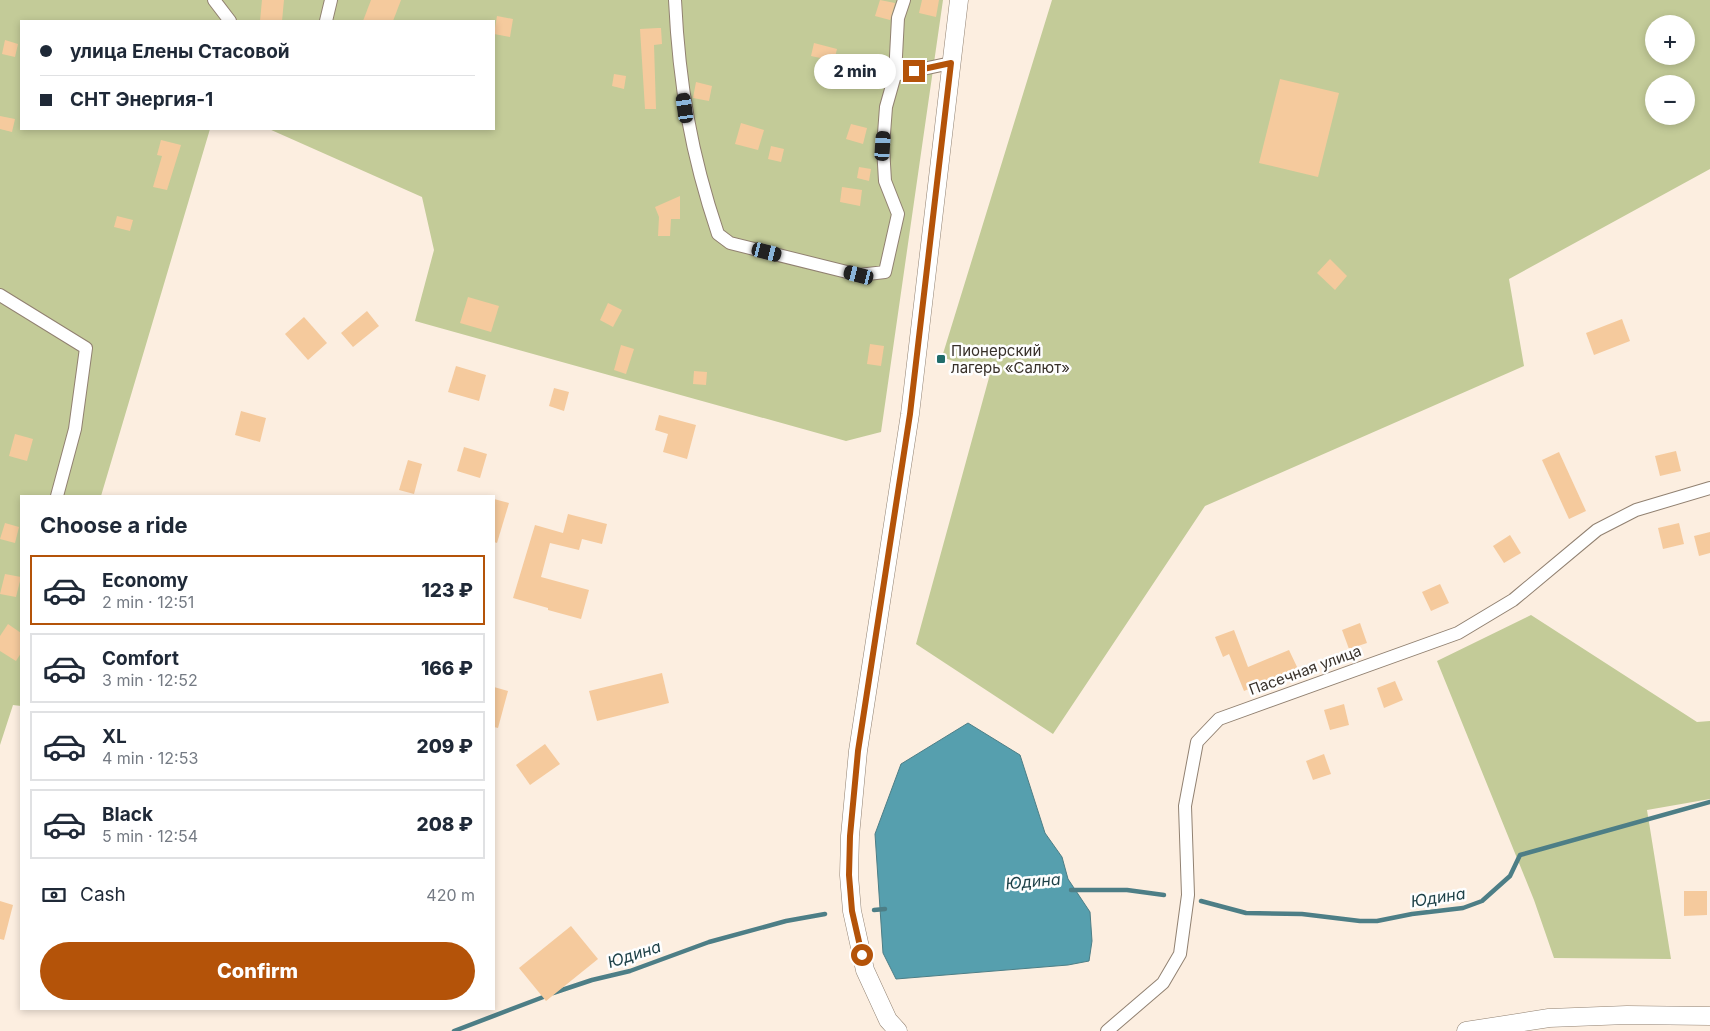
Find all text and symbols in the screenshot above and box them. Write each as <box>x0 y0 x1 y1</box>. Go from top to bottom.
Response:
map controls <box>1645 15 1695 125</box>
button: + <box>1645 15 1695 65</box>
text: улица Елены Стасовой <box>70 40 290 63</box>
callout: 2 min <box>814 54 896 88</box>
route end <box>903 60 925 82</box>
text: 2 min <box>833 61 877 81</box>
button: − <box>1645 75 1695 125</box>
text: СНТ Энергия-1 <box>70 88 213 111</box>
car <box>675 92 694 124</box>
car <box>874 131 891 161</box>
car <box>750 241 783 263</box>
car <box>842 264 875 286</box>
place label: Пионерский лагерь «Салют» <box>951 341 1070 377</box>
marker: Пионерский лагерь «Салют» <box>935 353 947 365</box>
text: Choose a ride <box>40 512 188 538</box>
icon: car <box>42 568 87 613</box>
text: Economy <box>102 569 188 592</box>
text: 123 ₽ <box>421 579 473 602</box>
text: 2 min · 12:51 <box>102 592 194 612</box>
street label: Пасечная улица <box>1246 641 1364 699</box>
icon: car <box>42 646 87 691</box>
text: Comfort <box>102 647 179 670</box>
text: 166 ₽ <box>421 657 473 680</box>
text: 3 min · 12:52 <box>102 670 198 690</box>
icon: car <box>42 724 87 769</box>
text: XL <box>102 725 127 748</box>
text: 209 ₽ <box>417 735 473 758</box>
text: 4 min · 12:53 <box>102 748 198 768</box>
icon: car <box>42 802 87 847</box>
text: Black <box>102 803 153 826</box>
text: 208 ₽ <box>417 813 473 836</box>
text: 5 min · 12:54 <box>102 826 198 846</box>
water label: Юдина <box>1005 869 1061 893</box>
icon: cash <box>40 881 68 909</box>
text: Cash <box>80 883 126 906</box>
water label: Юдина <box>1409 883 1467 911</box>
text: 420 m <box>426 885 475 905</box>
water label: Юдина <box>605 936 663 972</box>
button: Confirm <box>40 942 475 1000</box>
route start <box>851 944 873 966</box>

